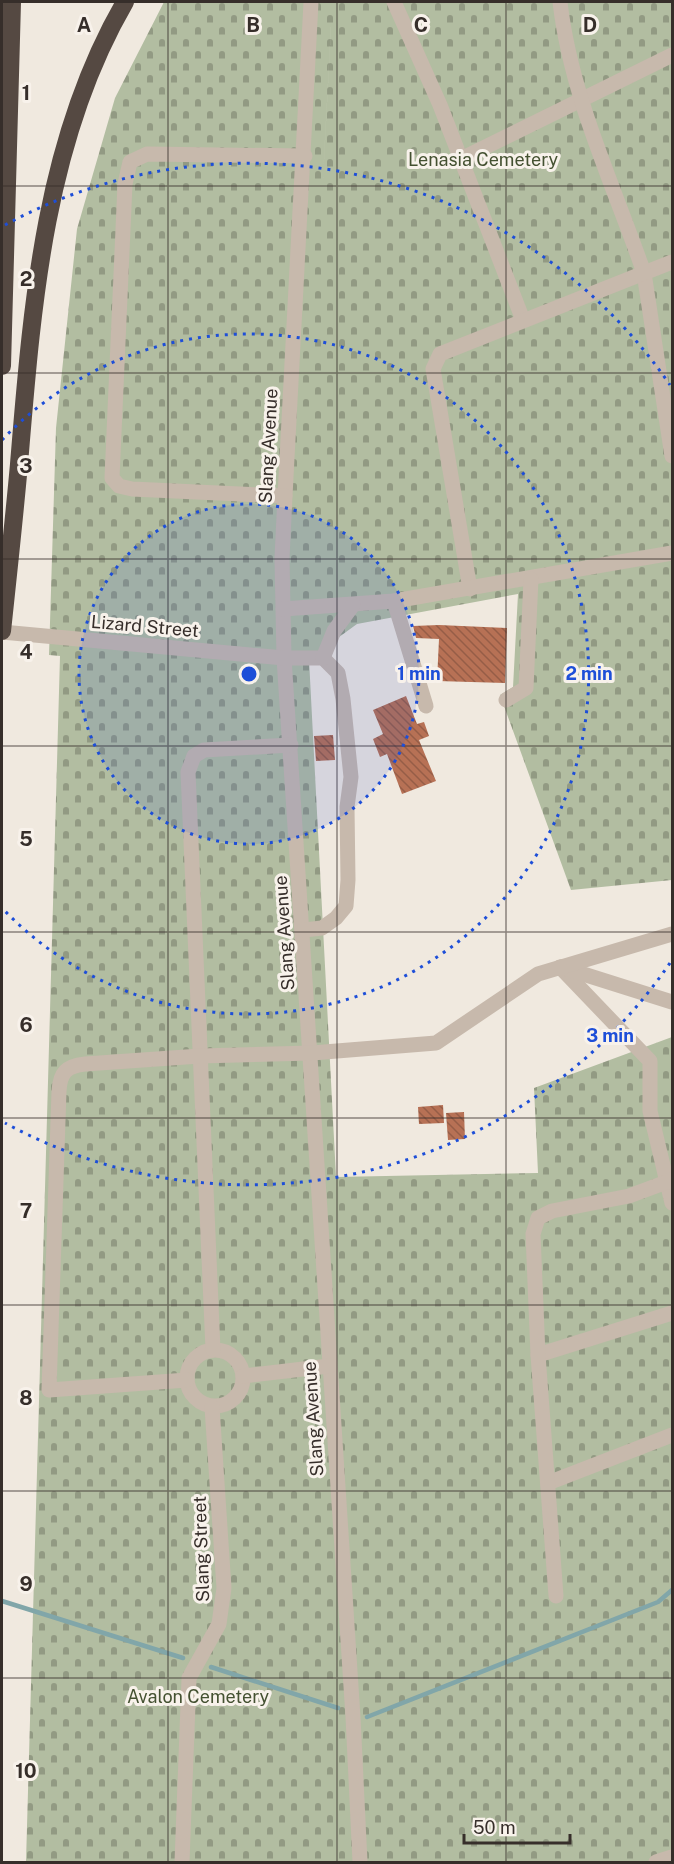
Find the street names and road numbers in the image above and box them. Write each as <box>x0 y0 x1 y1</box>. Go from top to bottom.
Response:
street label: Slang Avenue <box>255 388 281 504</box>
street label: Lizard Street <box>90 611 200 641</box>
street label: Slang Avenue <box>270 875 298 991</box>
street label: Slang Avenue <box>299 1361 327 1477</box>
street label: Slang Street <box>189 1496 213 1602</box>

